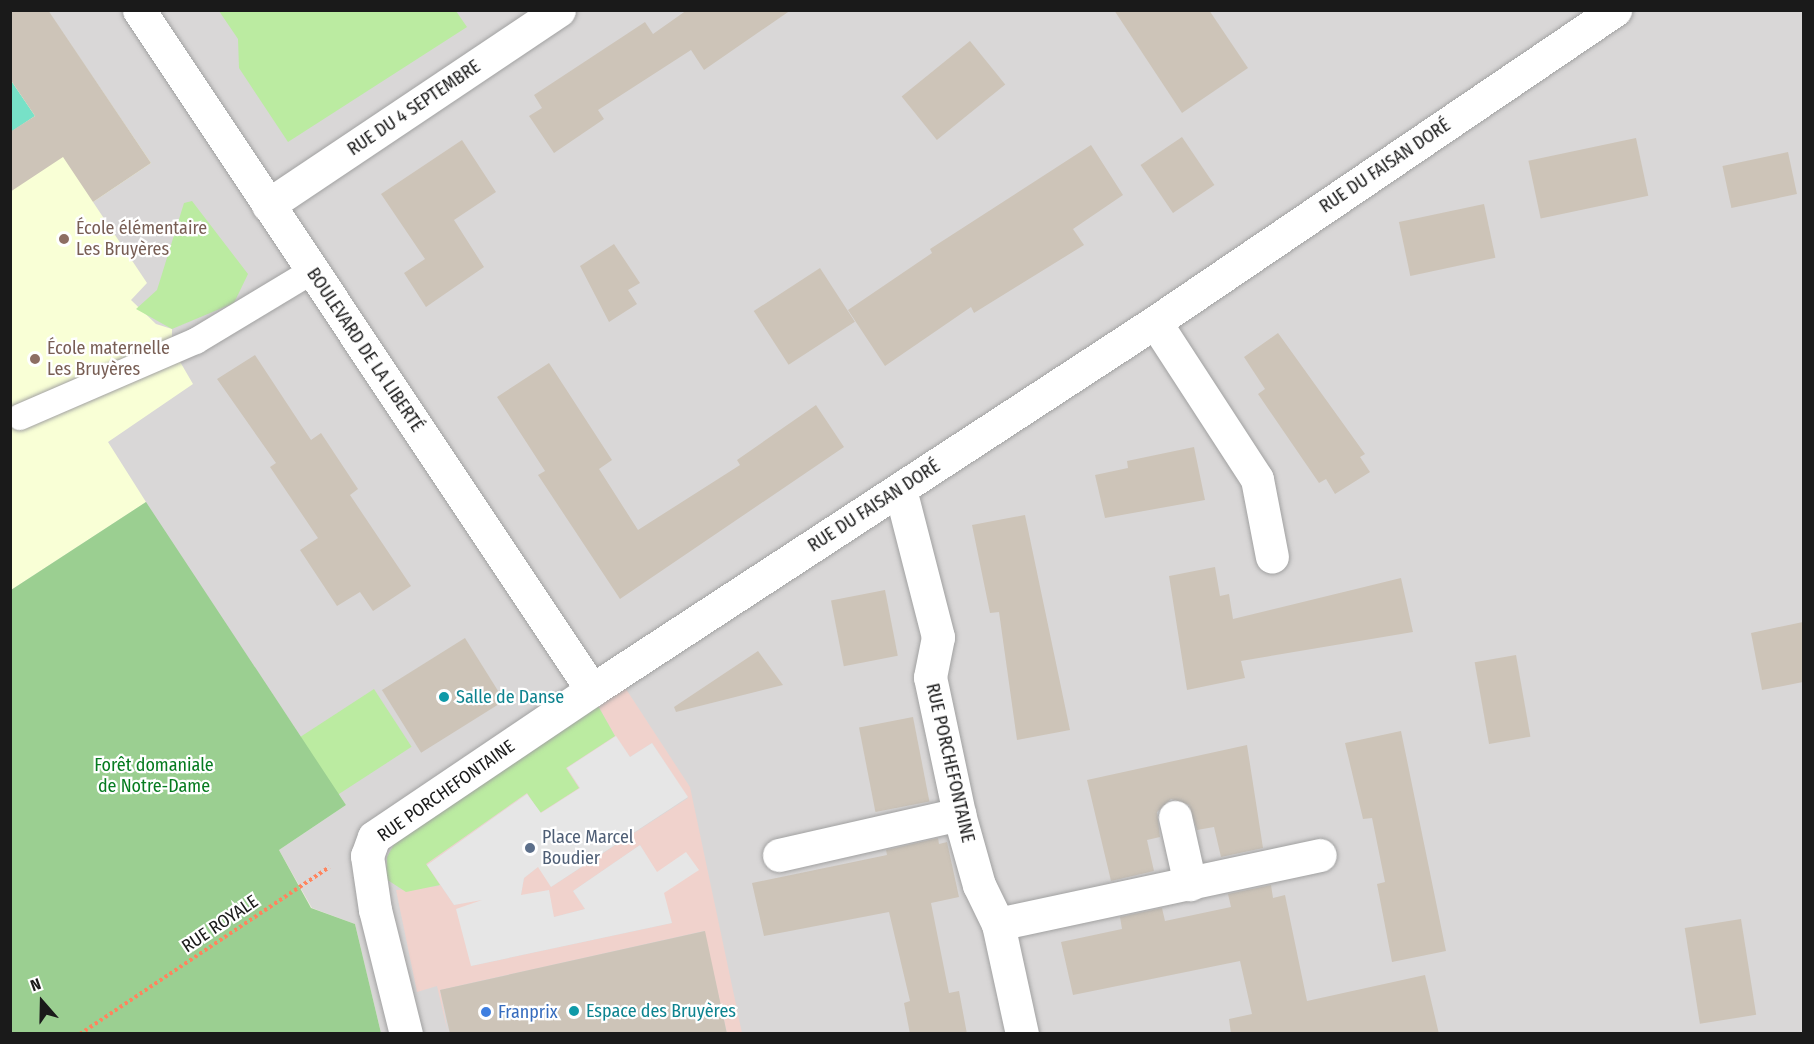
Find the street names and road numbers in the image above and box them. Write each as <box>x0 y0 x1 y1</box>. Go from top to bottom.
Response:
street label: RUE DU 4 SEPTEMBRE <box>344 56 484 160</box>
street label: RUE DU FAISAN DORÉ <box>1316 114 1454 218</box>
street label: BOULEVARD DE LA LIBERTÉ <box>302 264 428 436</box>
street label: RUE DU FAISAN DORÉ <box>804 455 944 557</box>
street label: RUE PORCHEFONTAINE <box>921 681 979 845</box>
street label: RUE PORCHEFONTAINE <box>373 736 519 846</box>
street label: RUE ROYALE <box>178 891 262 957</box>

